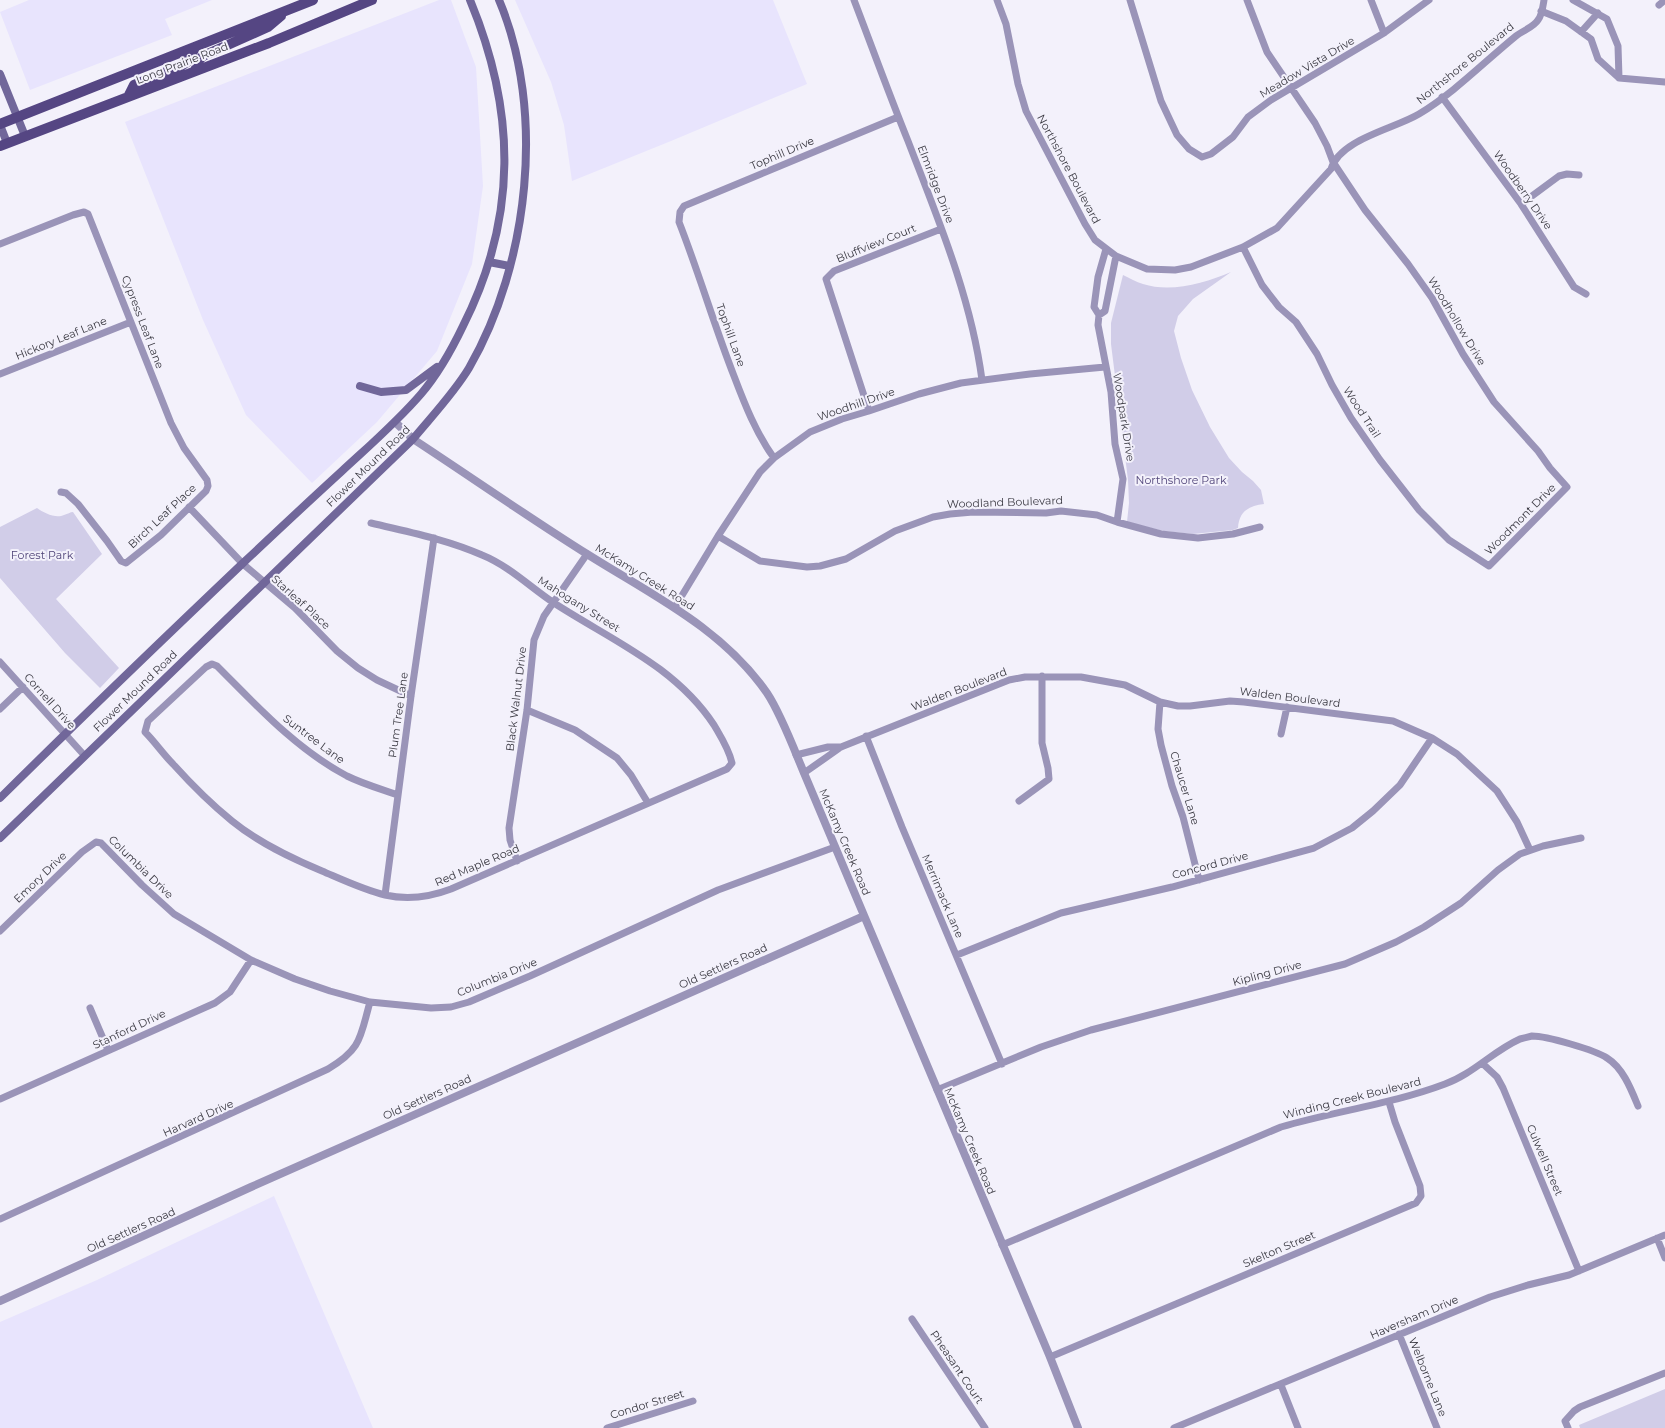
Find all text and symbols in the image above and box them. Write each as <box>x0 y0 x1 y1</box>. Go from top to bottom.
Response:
street label: Northshore Boulevard <box>1413 19 1517 107</box>
street label: Meadow Vista Drive <box>1257 33 1357 101</box>
street label: Long Prairie Road <box>134 39 230 87</box>
street label: Northshore Boulevard <box>1034 112 1104 226</box>
street label: Tophill Drive <box>748 133 816 173</box>
street label: Elmridge Drive <box>915 143 957 225</box>
street label: Woodberry Drive <box>1491 148 1556 233</box>
street label: Bluffview Court <box>834 220 919 265</box>
street label: Cypress Leaf Lane <box>119 273 167 371</box>
street label: Woodhollow Drive <box>1425 274 1489 368</box>
street label: Tophill Lane <box>713 301 749 369</box>
street label: Hickory Leaf Lane <box>13 313 109 363</box>
street label: Woodpark Drive <box>1110 372 1138 463</box>
street label: Woodhill Drive <box>815 384 897 424</box>
street label: Wood Trail <box>1340 384 1384 440</box>
street label: Flower Mound Road <box>323 422 413 510</box>
park label: Northshore Park <box>1136 473 1227 487</box>
street label: Woodmont Drive <box>1481 480 1559 558</box>
street label: Birch Leaf Place <box>125 481 199 551</box>
street label: Woodland Boulevard <box>947 493 1063 511</box>
street label: McKamy Creek Road <box>593 541 697 613</box>
park label: Forest Park <box>11 548 74 562</box>
street label: Starleaf Place <box>269 572 334 632</box>
street label: Mahogany Street <box>535 573 623 635</box>
street label: Black Walnut Drive <box>503 646 529 752</box>
street label: Flower Mound Road <box>90 647 180 735</box>
street label: Walden Boulevard <box>909 664 1009 714</box>
street label: Cornell Drive <box>21 670 79 732</box>
street label: Plum Tree Lane <box>385 671 411 759</box>
street label: Walden Boulevard <box>1239 684 1341 710</box>
street label: Suntree Lane <box>280 711 348 767</box>
street label: Chaucer Lane <box>1167 750 1203 827</box>
street label: McKamy Creek Road <box>816 786 874 898</box>
street label: Columbia Drive <box>106 832 177 902</box>
street label: Red Maple Road <box>433 841 521 889</box>
street label: Emory Drive <box>11 848 70 906</box>
street label: Concord Drive <box>1170 848 1250 882</box>
street label: Merrimack Lane <box>919 852 967 940</box>
street label: Old Settlers Road <box>676 940 770 992</box>
street label: Columbia Drive <box>455 954 539 999</box>
street label: Kipling Drive <box>1231 957 1303 989</box>
street label: Stanford Drive <box>90 1006 168 1052</box>
street label: Old Settlers Road <box>380 1071 474 1123</box>
street label: Winding Creek Boulevard <box>1282 1074 1422 1122</box>
street label: McKamy Creek Road <box>941 1085 999 1197</box>
street label: Harvard Drive <box>161 1096 236 1140</box>
street label: Culwell Street <box>1524 1122 1567 1198</box>
street label: Old Settlers Road <box>84 1204 178 1256</box>
street label: Skelton Street <box>1241 1227 1318 1271</box>
street label: Haversham Drive <box>1368 1292 1461 1342</box>
street label: Pheasant Court <box>927 1328 987 1407</box>
street label: Welborne Lane <box>1406 1335 1450 1419</box>
street label: Condor Street <box>608 1386 686 1422</box>

